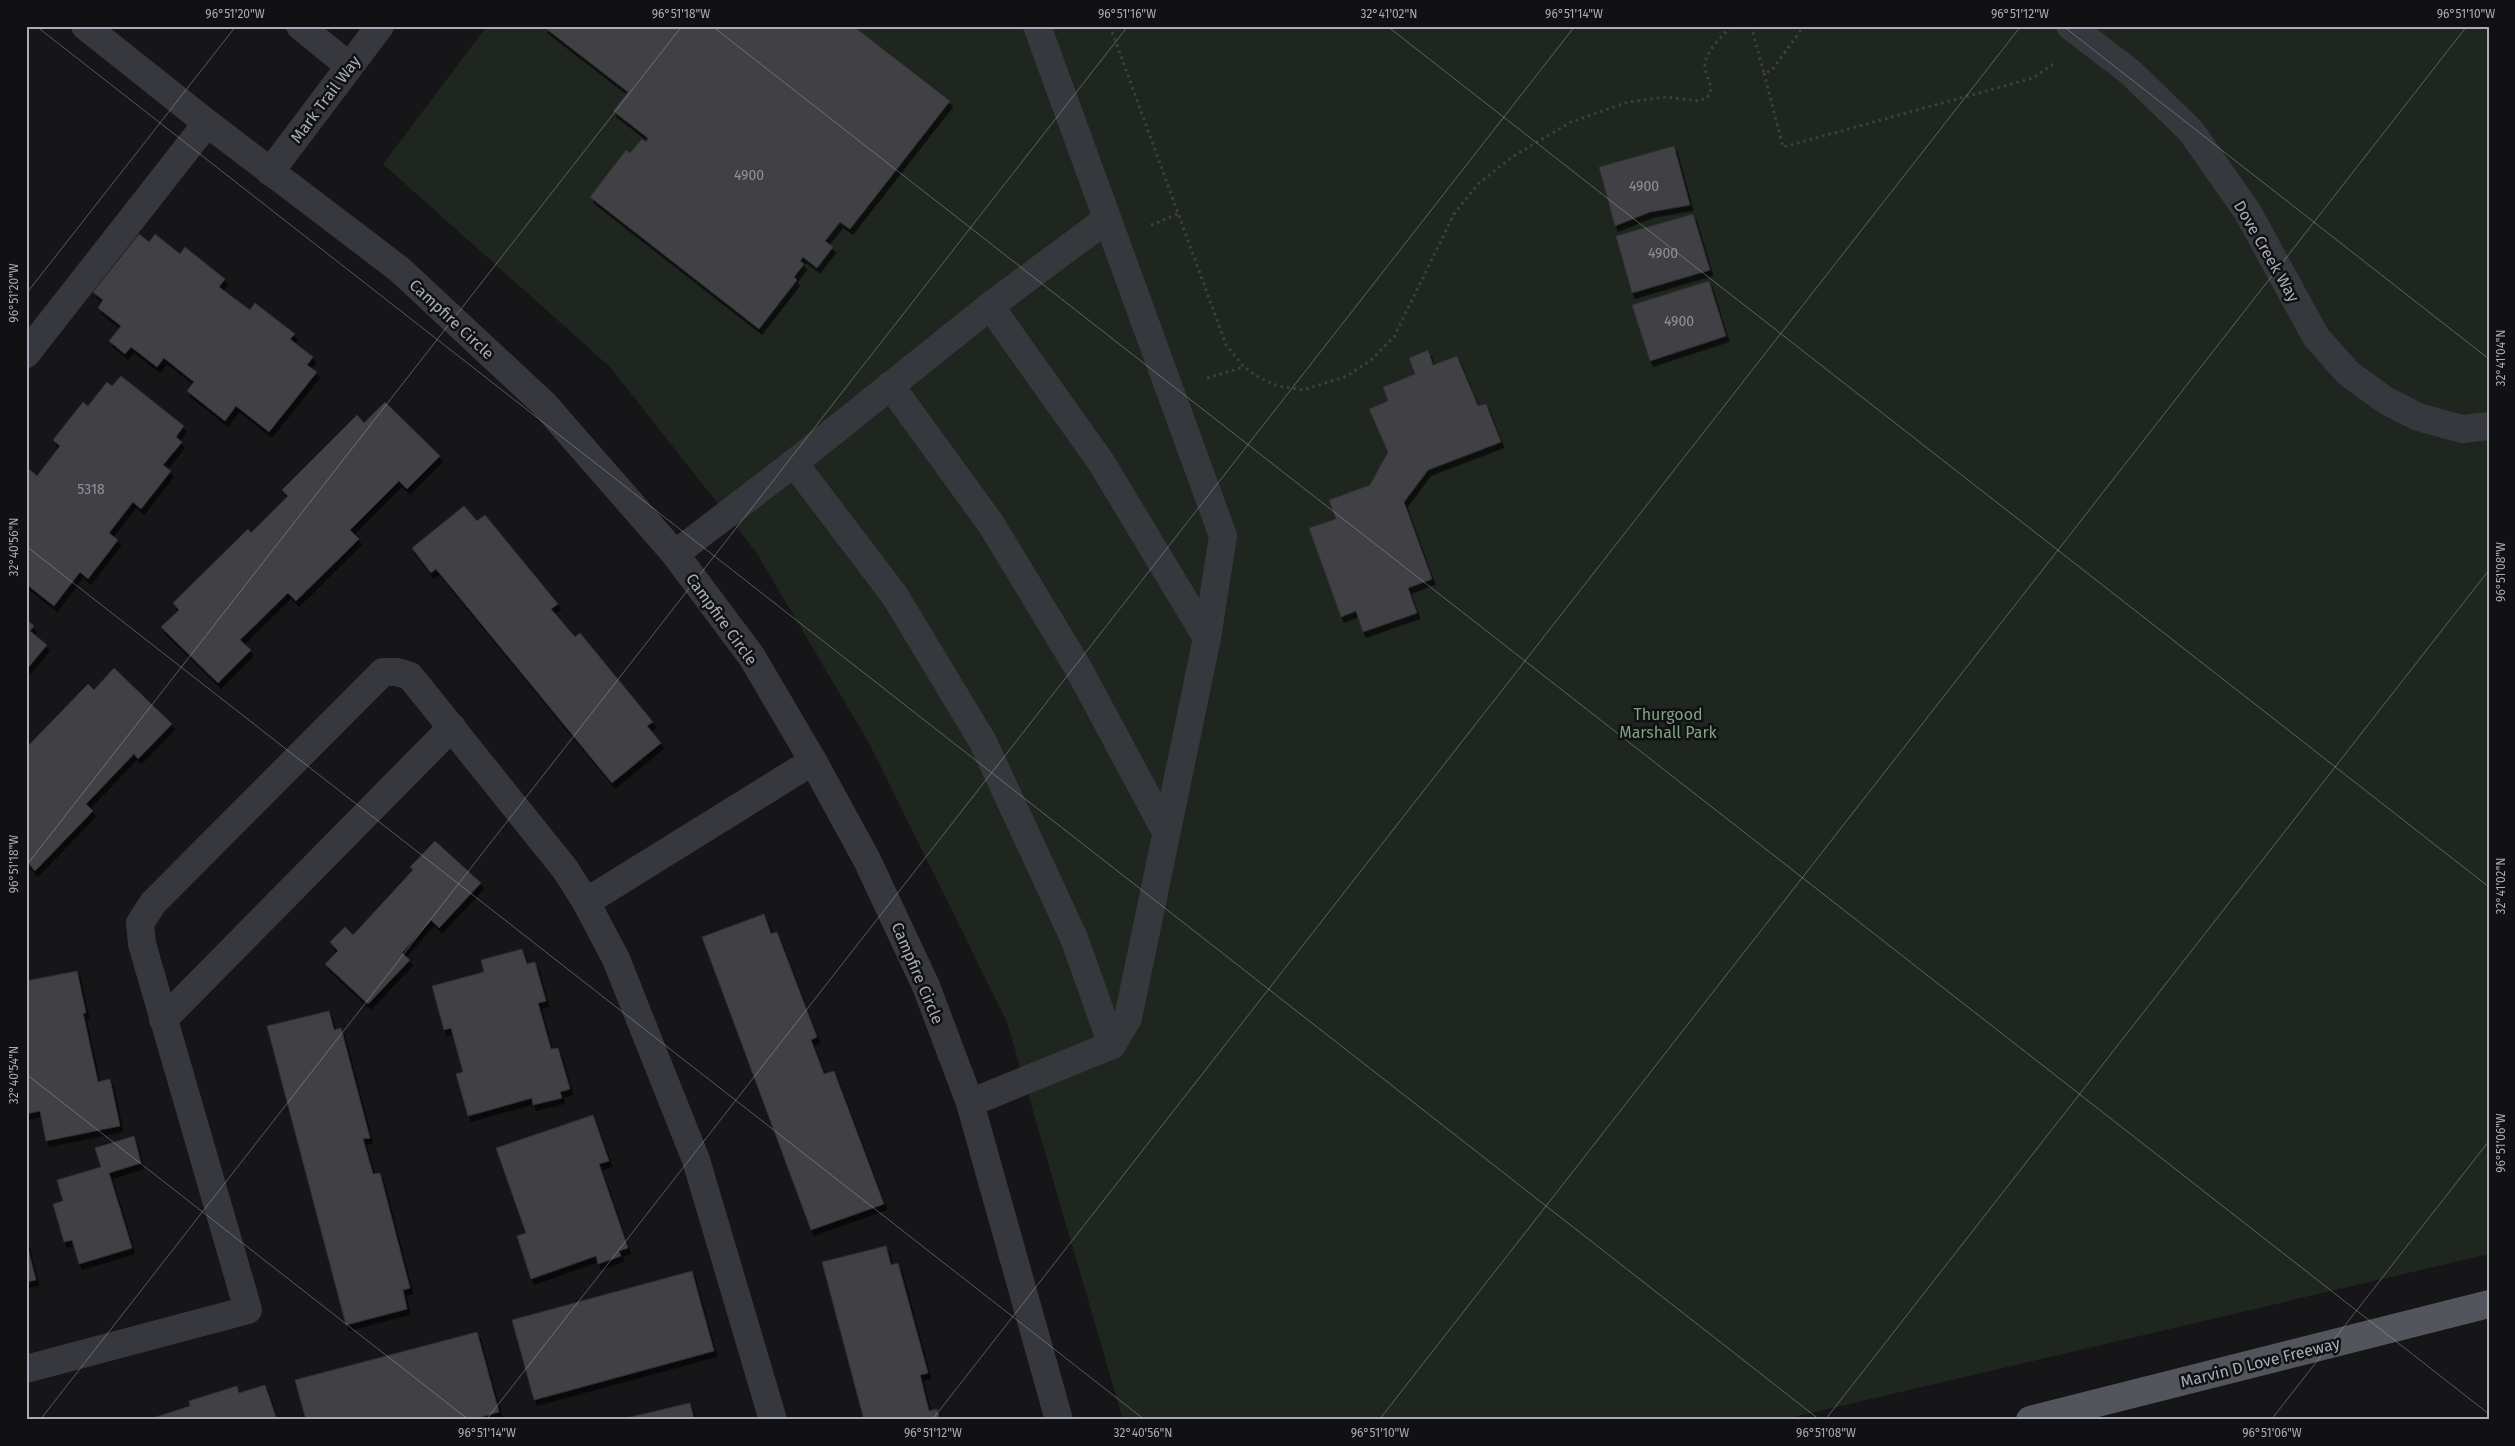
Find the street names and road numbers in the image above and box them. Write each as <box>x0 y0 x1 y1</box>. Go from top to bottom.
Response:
street label: Mark Trail Way <box>286 52 364 147</box>
street label: Dove Creek Way <box>2230 197 2303 305</box>
street label: Campfire Circle <box>405 275 498 363</box>
street label: Campfire Circle <box>682 570 761 669</box>
street label: Campfire Circle <box>888 919 948 1027</box>
street label: Marvin D Love Freeway <box>2178 1333 2342 1391</box>

